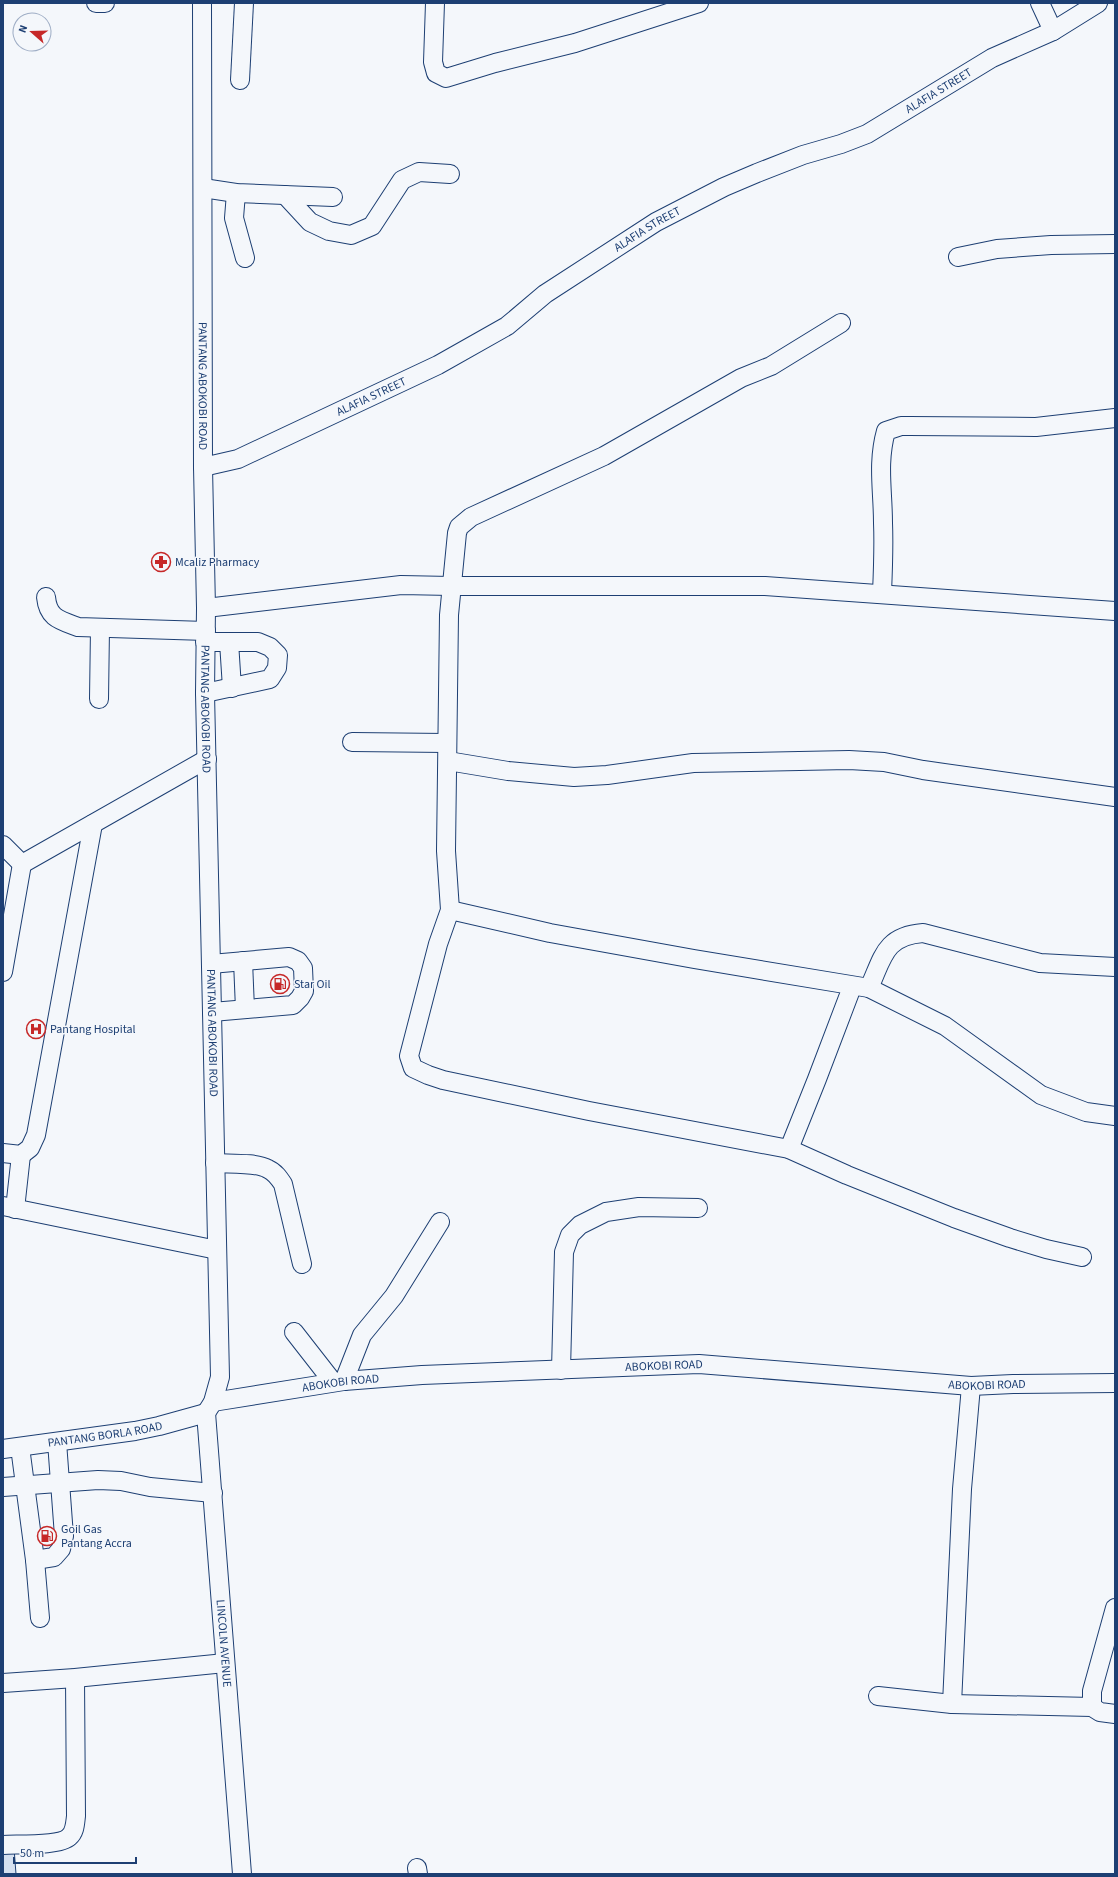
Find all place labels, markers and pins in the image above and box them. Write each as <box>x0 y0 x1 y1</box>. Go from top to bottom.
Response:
pharmacy icon: Mcaliz Pharmacy <box>150 551 172 573</box>
place label: Mcaliz Pharmacy <box>175 554 260 571</box>
fuel station icon: Star Oil <box>269 973 291 995</box>
place label: Star Oil <box>294 976 331 993</box>
hospital icon: Pantang Hospital <box>25 1018 47 1040</box>
place label: Pantang Hospital <box>50 1021 136 1038</box>
place label: Goil Gas Pantang Accra <box>61 1521 132 1552</box>
fuel station icon: Goil Gas Pantang Accra <box>36 1525 58 1547</box>

